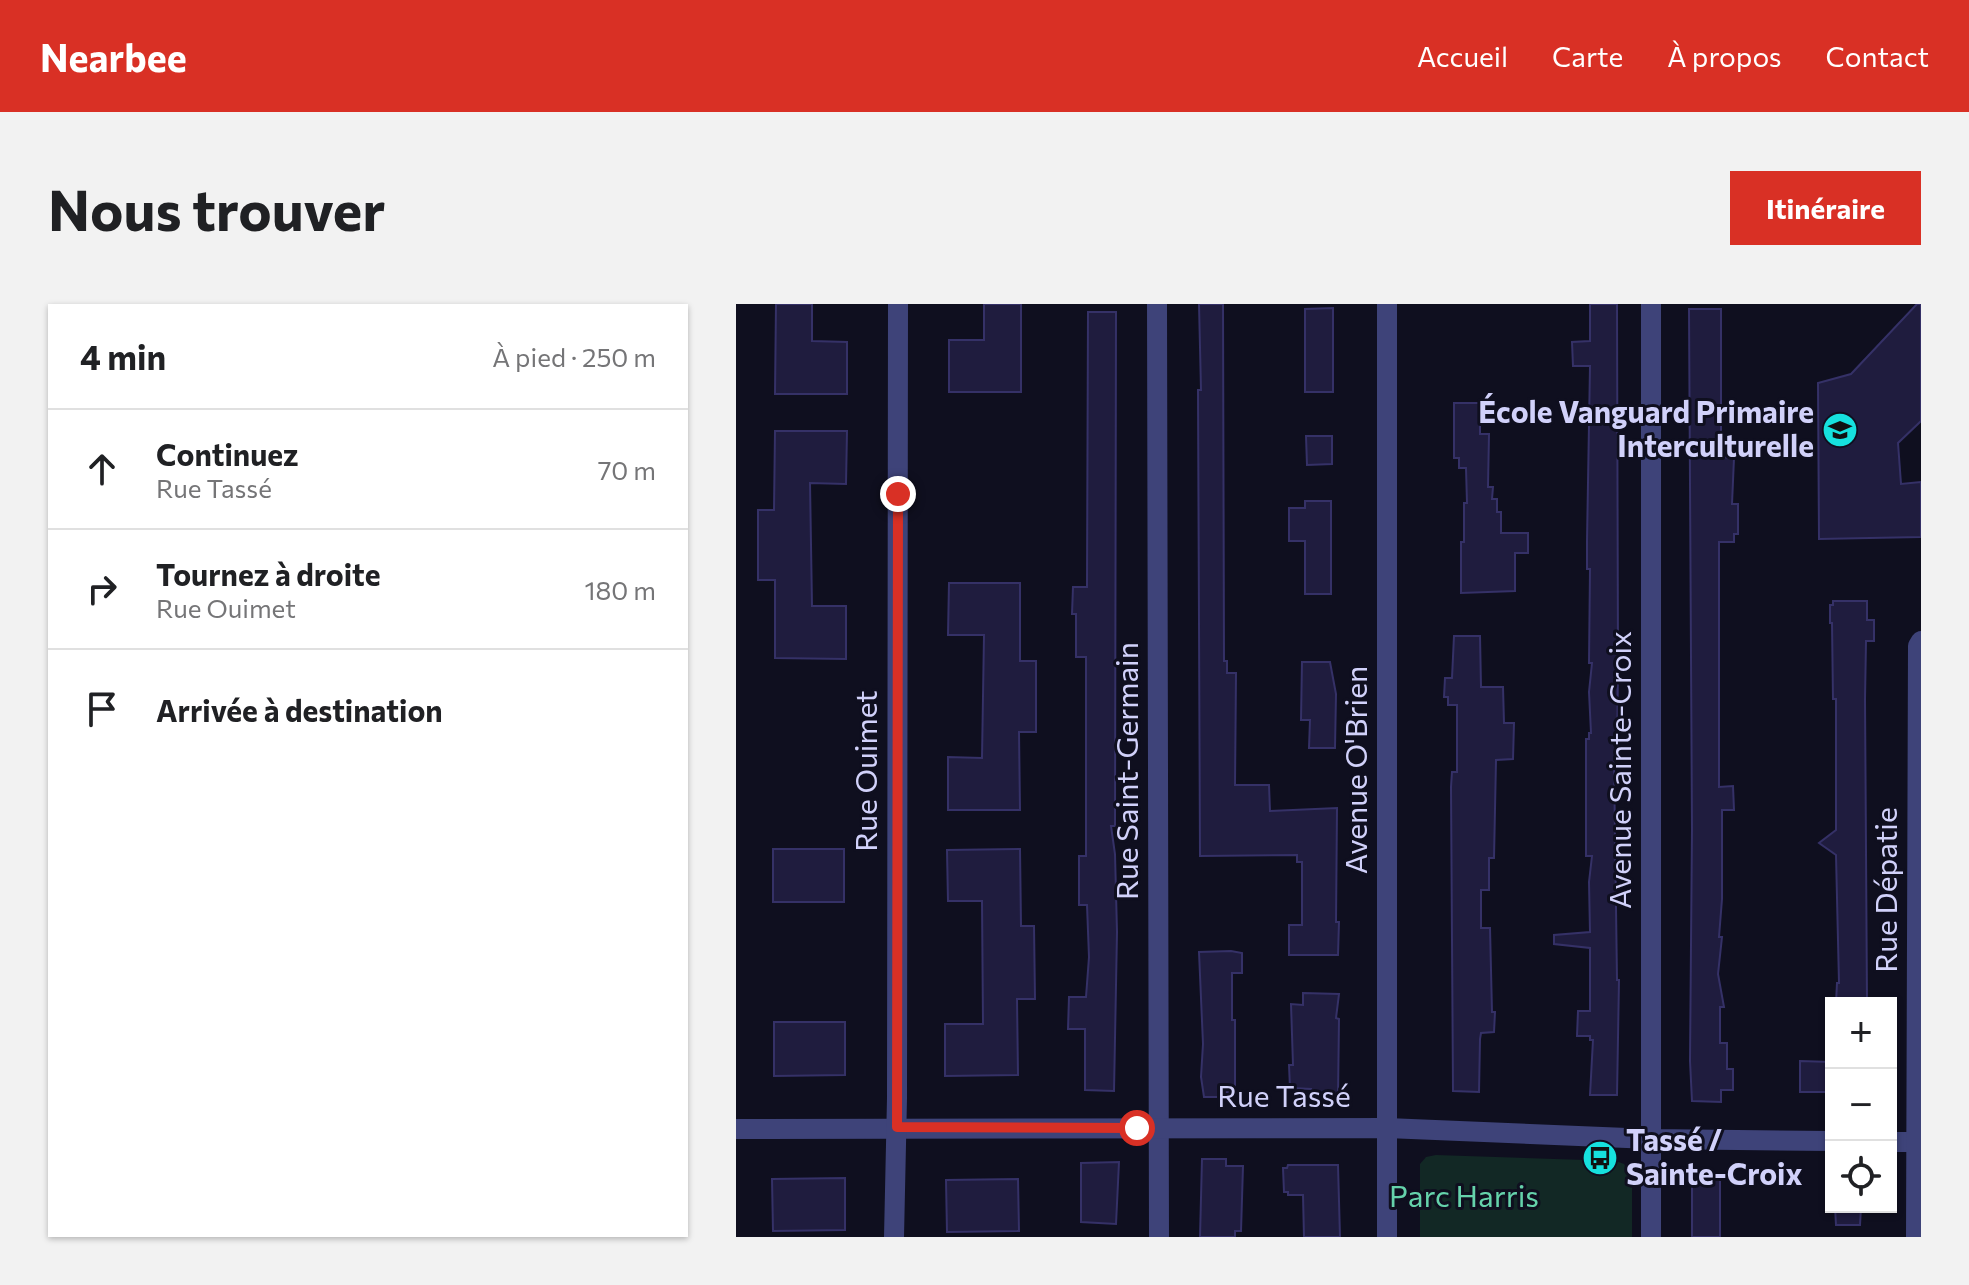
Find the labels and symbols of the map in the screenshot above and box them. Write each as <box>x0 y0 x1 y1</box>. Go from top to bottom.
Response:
place label: École Vanguard Primaire Interculturelle <box>1478 392 1814 463</box>
school or university icon: École Vanguard Primaire Interculturelle <box>1821 411 1859 449</box>
route end <box>880 476 916 512</box>
street label: Avenue Sainte-Croix <box>1600 631 1637 909</box>
street label: Rue Saint-Germain <box>1107 642 1144 900</box>
street label: Avenue O'Brien <box>1336 666 1373 874</box>
street label: Rue Ouimet <box>846 690 883 852</box>
street label: Rue Dépatie <box>1866 807 1903 973</box>
street label: Rue Tassé <box>1217 1076 1351 1113</box>
route start <box>1119 1110 1155 1146</box>
place label: Tassé / Sainte-Croix <box>1626 1120 1802 1191</box>
bus stop icon: Tassé / Sainte-Croix <box>1581 1139 1619 1177</box>
park label: Parc Harris <box>1389 1176 1539 1213</box>

